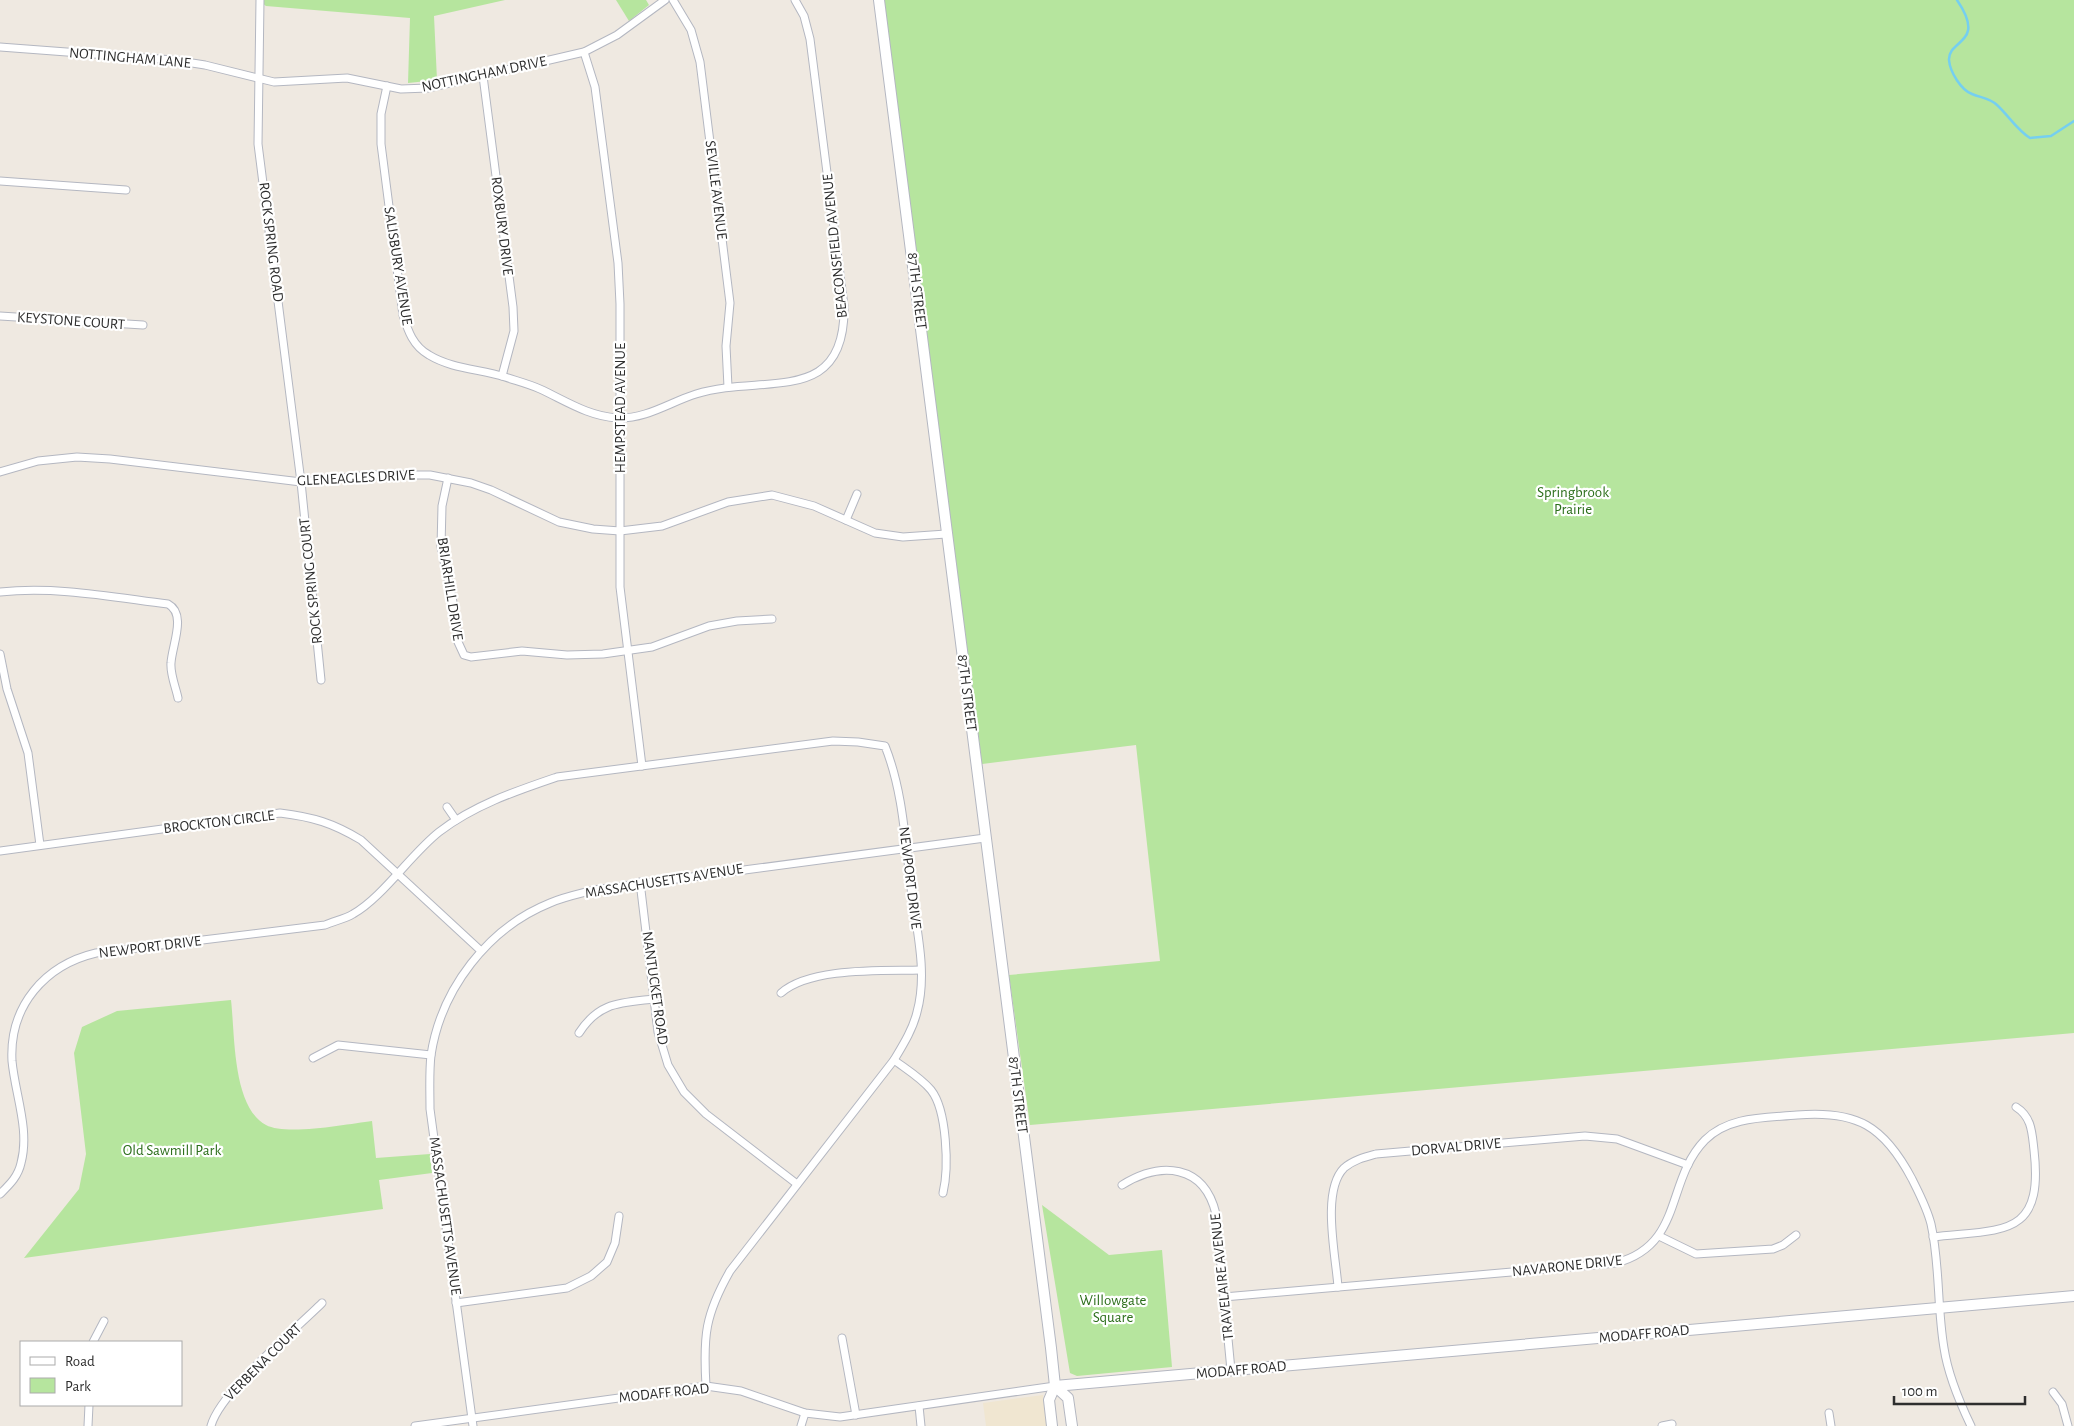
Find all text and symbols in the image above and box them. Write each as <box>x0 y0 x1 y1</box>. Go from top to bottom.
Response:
street label: NOTTINGHAM LANE <box>68 45 192 71</box>
street label: NOTTINGHAM DRIVE <box>420 53 548 95</box>
street label: SEVILLE AVENUE <box>702 140 730 240</box>
street label: BEACONSFIELD AVENUE <box>820 173 850 319</box>
street label: ROXBURY DRIVE <box>488 176 516 276</box>
street label: ROCK SPRING ROAD <box>256 181 286 303</box>
street label: SALISBURY AVENUE <box>381 206 415 326</box>
street label: 87TH STREET <box>905 251 929 331</box>
street label: KEYSTONE COURT <box>16 310 126 332</box>
street label: HEMPSTEAD AVENUE <box>613 343 628 473</box>
street label: GLENEAGLES DRIVE <box>297 467 415 489</box>
park label: Springbrook Prairie <box>1537 485 1609 517</box>
street label: ROCK SPRING COURT <box>297 517 325 645</box>
street label: BRIARHILL DRIVE <box>434 536 466 642</box>
street label: 87TH STREET <box>955 653 979 733</box>
street label: BROCKTON CIRCLE <box>163 808 275 836</box>
street label: NEWPORT DRIVE <box>896 826 924 930</box>
street label: MASSACHUSETTS AVENUE <box>584 861 744 901</box>
street label: NANTUCKET ROAD <box>640 930 670 1046</box>
street label: NEWPORT DRIVE <box>98 933 202 961</box>
street label: 87TH STREET <box>1006 1055 1030 1135</box>
street label: MASSACHUSETTS AVENUE <box>426 1136 464 1296</box>
street label: DORVAL DRIVE <box>1410 1136 1502 1158</box>
park label: Old Sawmill Park <box>123 1143 221 1158</box>
street label: TRAVELAIRE AVENUE <box>1208 1213 1236 1341</box>
street label: NAVARONE DRIVE <box>1511 1253 1623 1279</box>
park label: Willowgate Square <box>1080 1293 1147 1325</box>
street label: VERBENA COURT <box>221 1320 305 1404</box>
street label: MODAFF ROAD <box>1598 1323 1690 1345</box>
legend <box>20 1341 182 1406</box>
text: Road <box>65 1354 95 1369</box>
street label: MODAFF ROAD <box>1195 1359 1287 1381</box>
scale bar <box>1894 1374 2025 1406</box>
text: Park <box>65 1379 91 1394</box>
street label: MODAFF ROAD <box>618 1381 710 1405</box>
text: 100 m <box>1902 1384 1937 1399</box>

